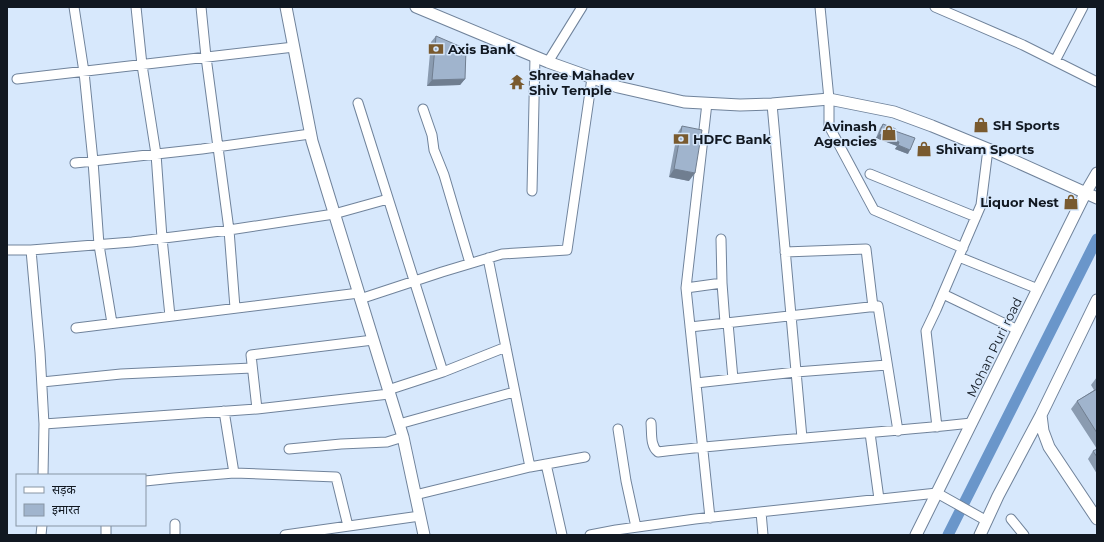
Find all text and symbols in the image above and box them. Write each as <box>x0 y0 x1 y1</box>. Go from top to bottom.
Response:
bank icon: Axis Bank <box>427 40 445 58</box>
place label: Axis Bank <box>447 41 516 57</box>
place label: Shree Mahadev Shiv Temple <box>529 67 634 98</box>
temple icon: Shree Mahadev Shiv Temple <box>508 73 526 91</box>
shop icon: SH Sports <box>972 116 990 134</box>
place label: SH Sports <box>993 117 1060 133</box>
place label: Avinash Agencies <box>813 118 877 149</box>
shop icon: Avinash Agencies <box>880 124 898 142</box>
bank icon: HDFC Bank <box>672 130 690 148</box>
place label: HDFC Bank <box>693 131 772 147</box>
shop icon: Shivam Sports <box>915 140 933 158</box>
place label: Shivam Sports <box>936 141 1034 157</box>
shop icon: Liquor Nest <box>1062 193 1080 211</box>
place label: Liquor Nest <box>980 194 1059 210</box>
street label: Mohan Puri road <box>963 295 1025 399</box>
legend <box>16 474 146 526</box>
text: सड़क <box>52 482 77 497</box>
text: इमारत <box>52 502 81 517</box>

